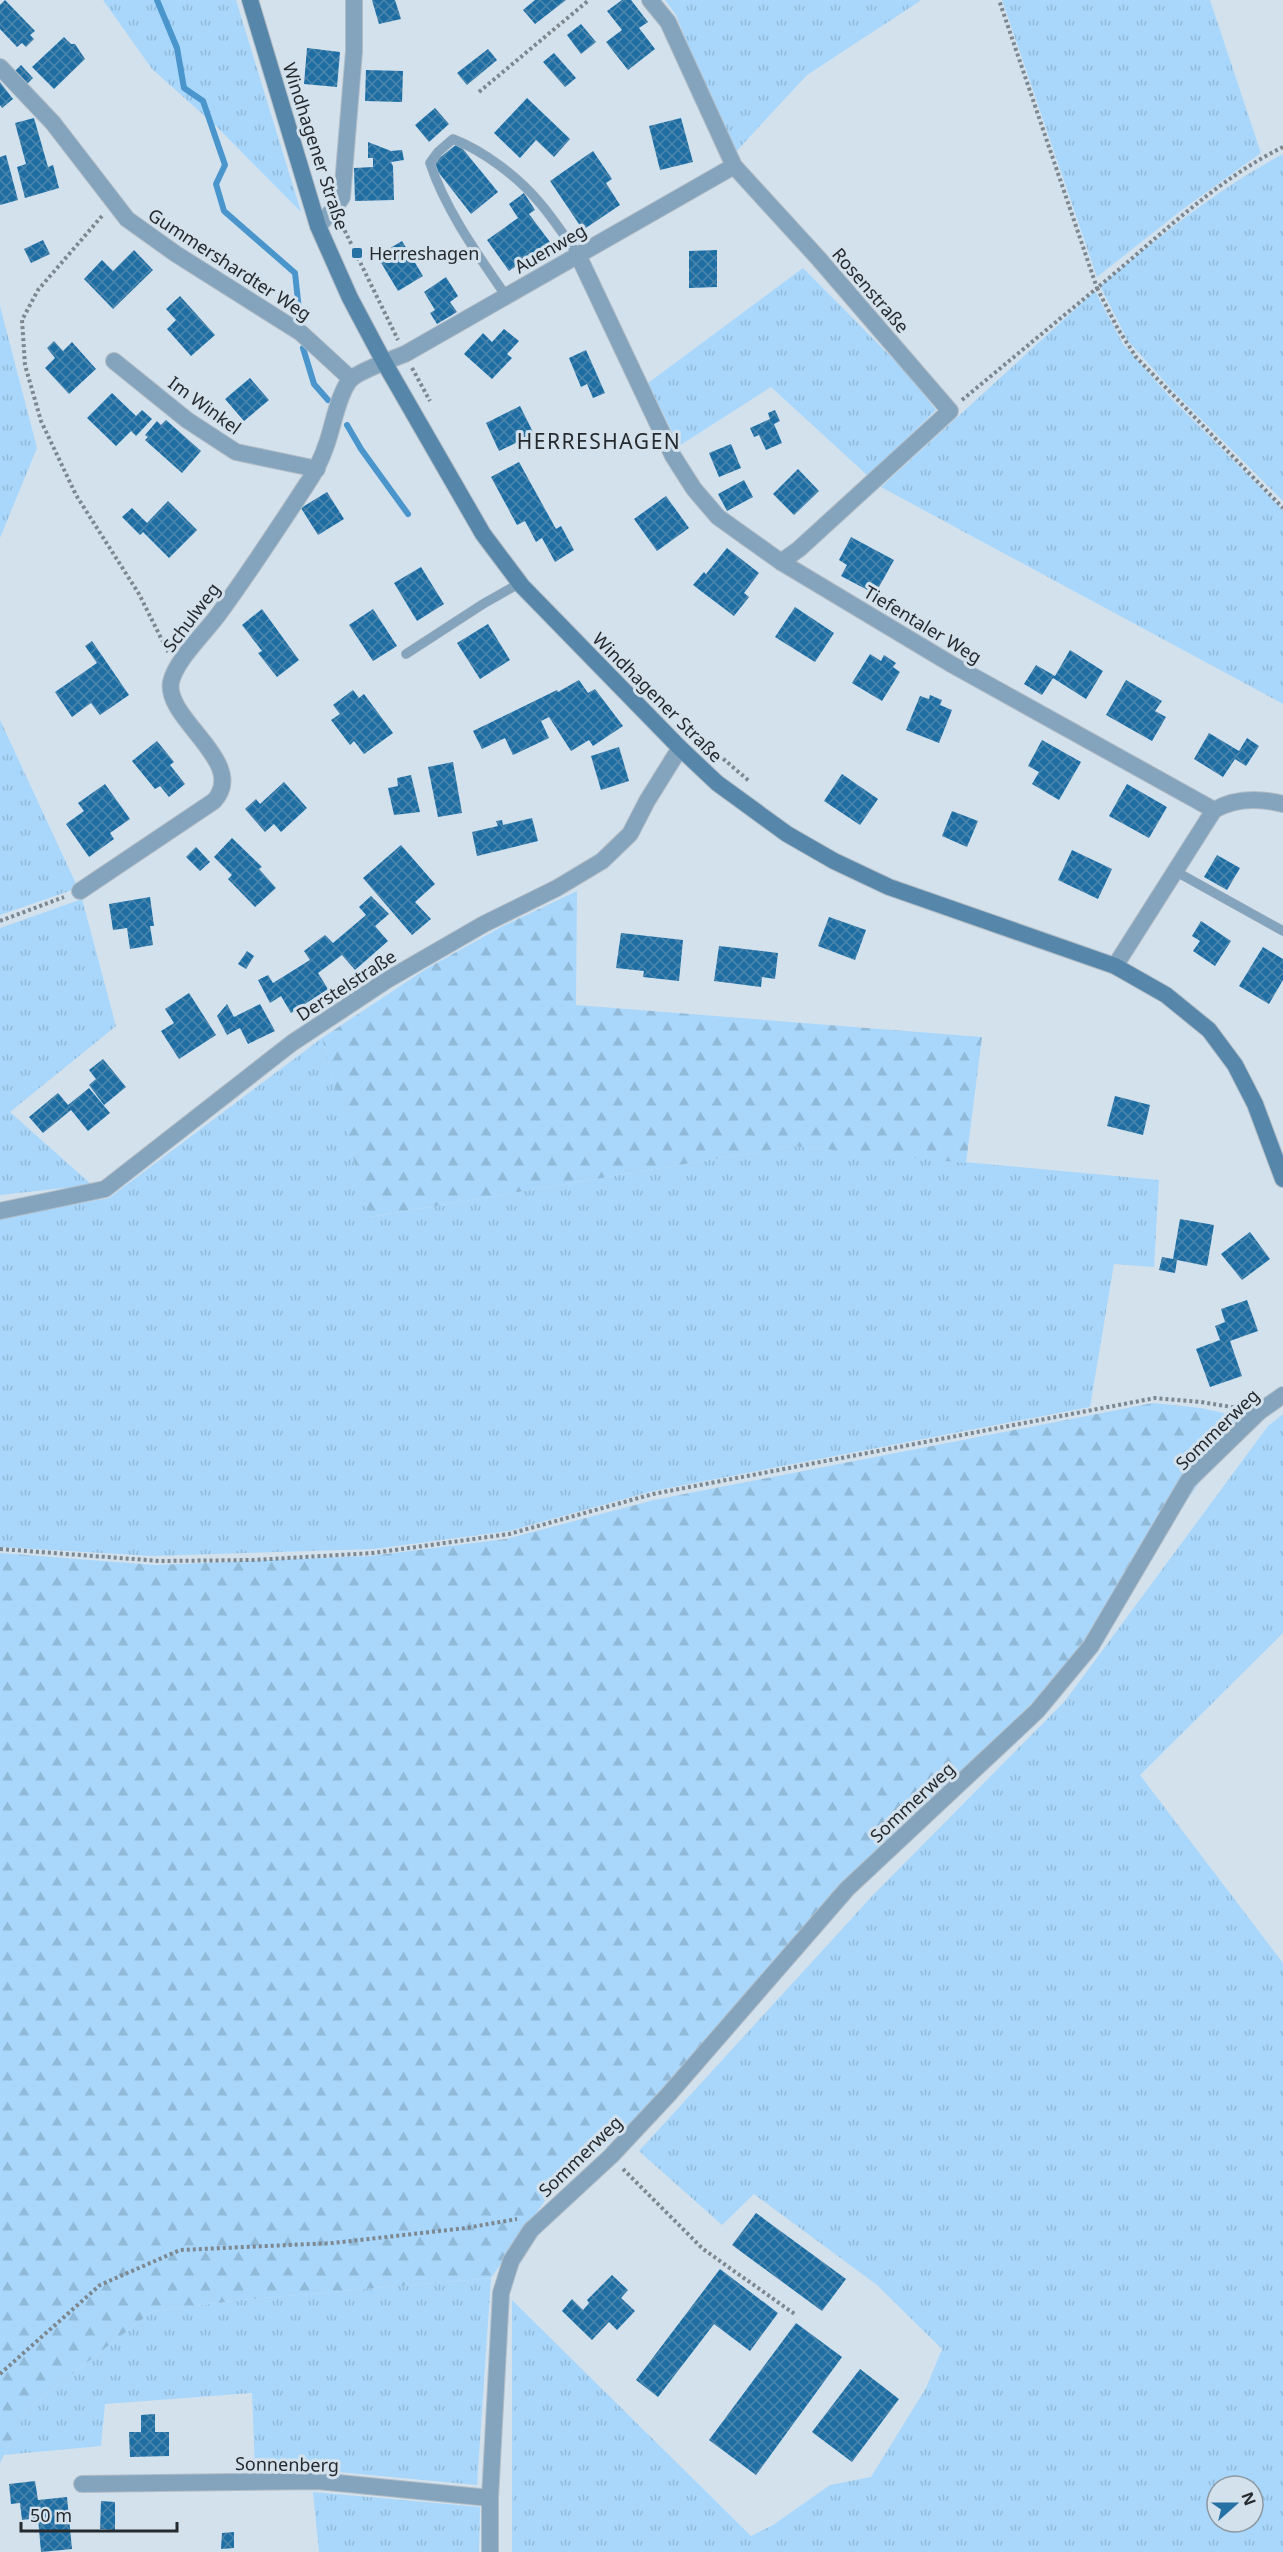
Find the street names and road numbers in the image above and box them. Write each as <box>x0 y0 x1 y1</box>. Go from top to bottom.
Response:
street label: Windhagener Straße <box>278 59 354 233</box>
street label: Gummershardter Weg <box>144 202 316 326</box>
street label: Auenweg <box>510 218 590 278</box>
street label: Rosenstraße <box>827 242 915 338</box>
street label: Im Winkel <box>164 370 246 440</box>
street label: Schulweg <box>157 578 225 656</box>
street label: Tiefentaler Weg <box>860 579 986 669</box>
street label: Windhagener Straße <box>588 627 728 767</box>
street label: Derstelstraße <box>291 944 401 1026</box>
street label: Sommerweg <box>1170 1383 1264 1475</box>
street label: Sommerweg <box>865 1757 959 1847</box>
street label: Sommerweg <box>533 2110 627 2202</box>
street label: Sonnenberg <box>235 2451 339 2477</box>

